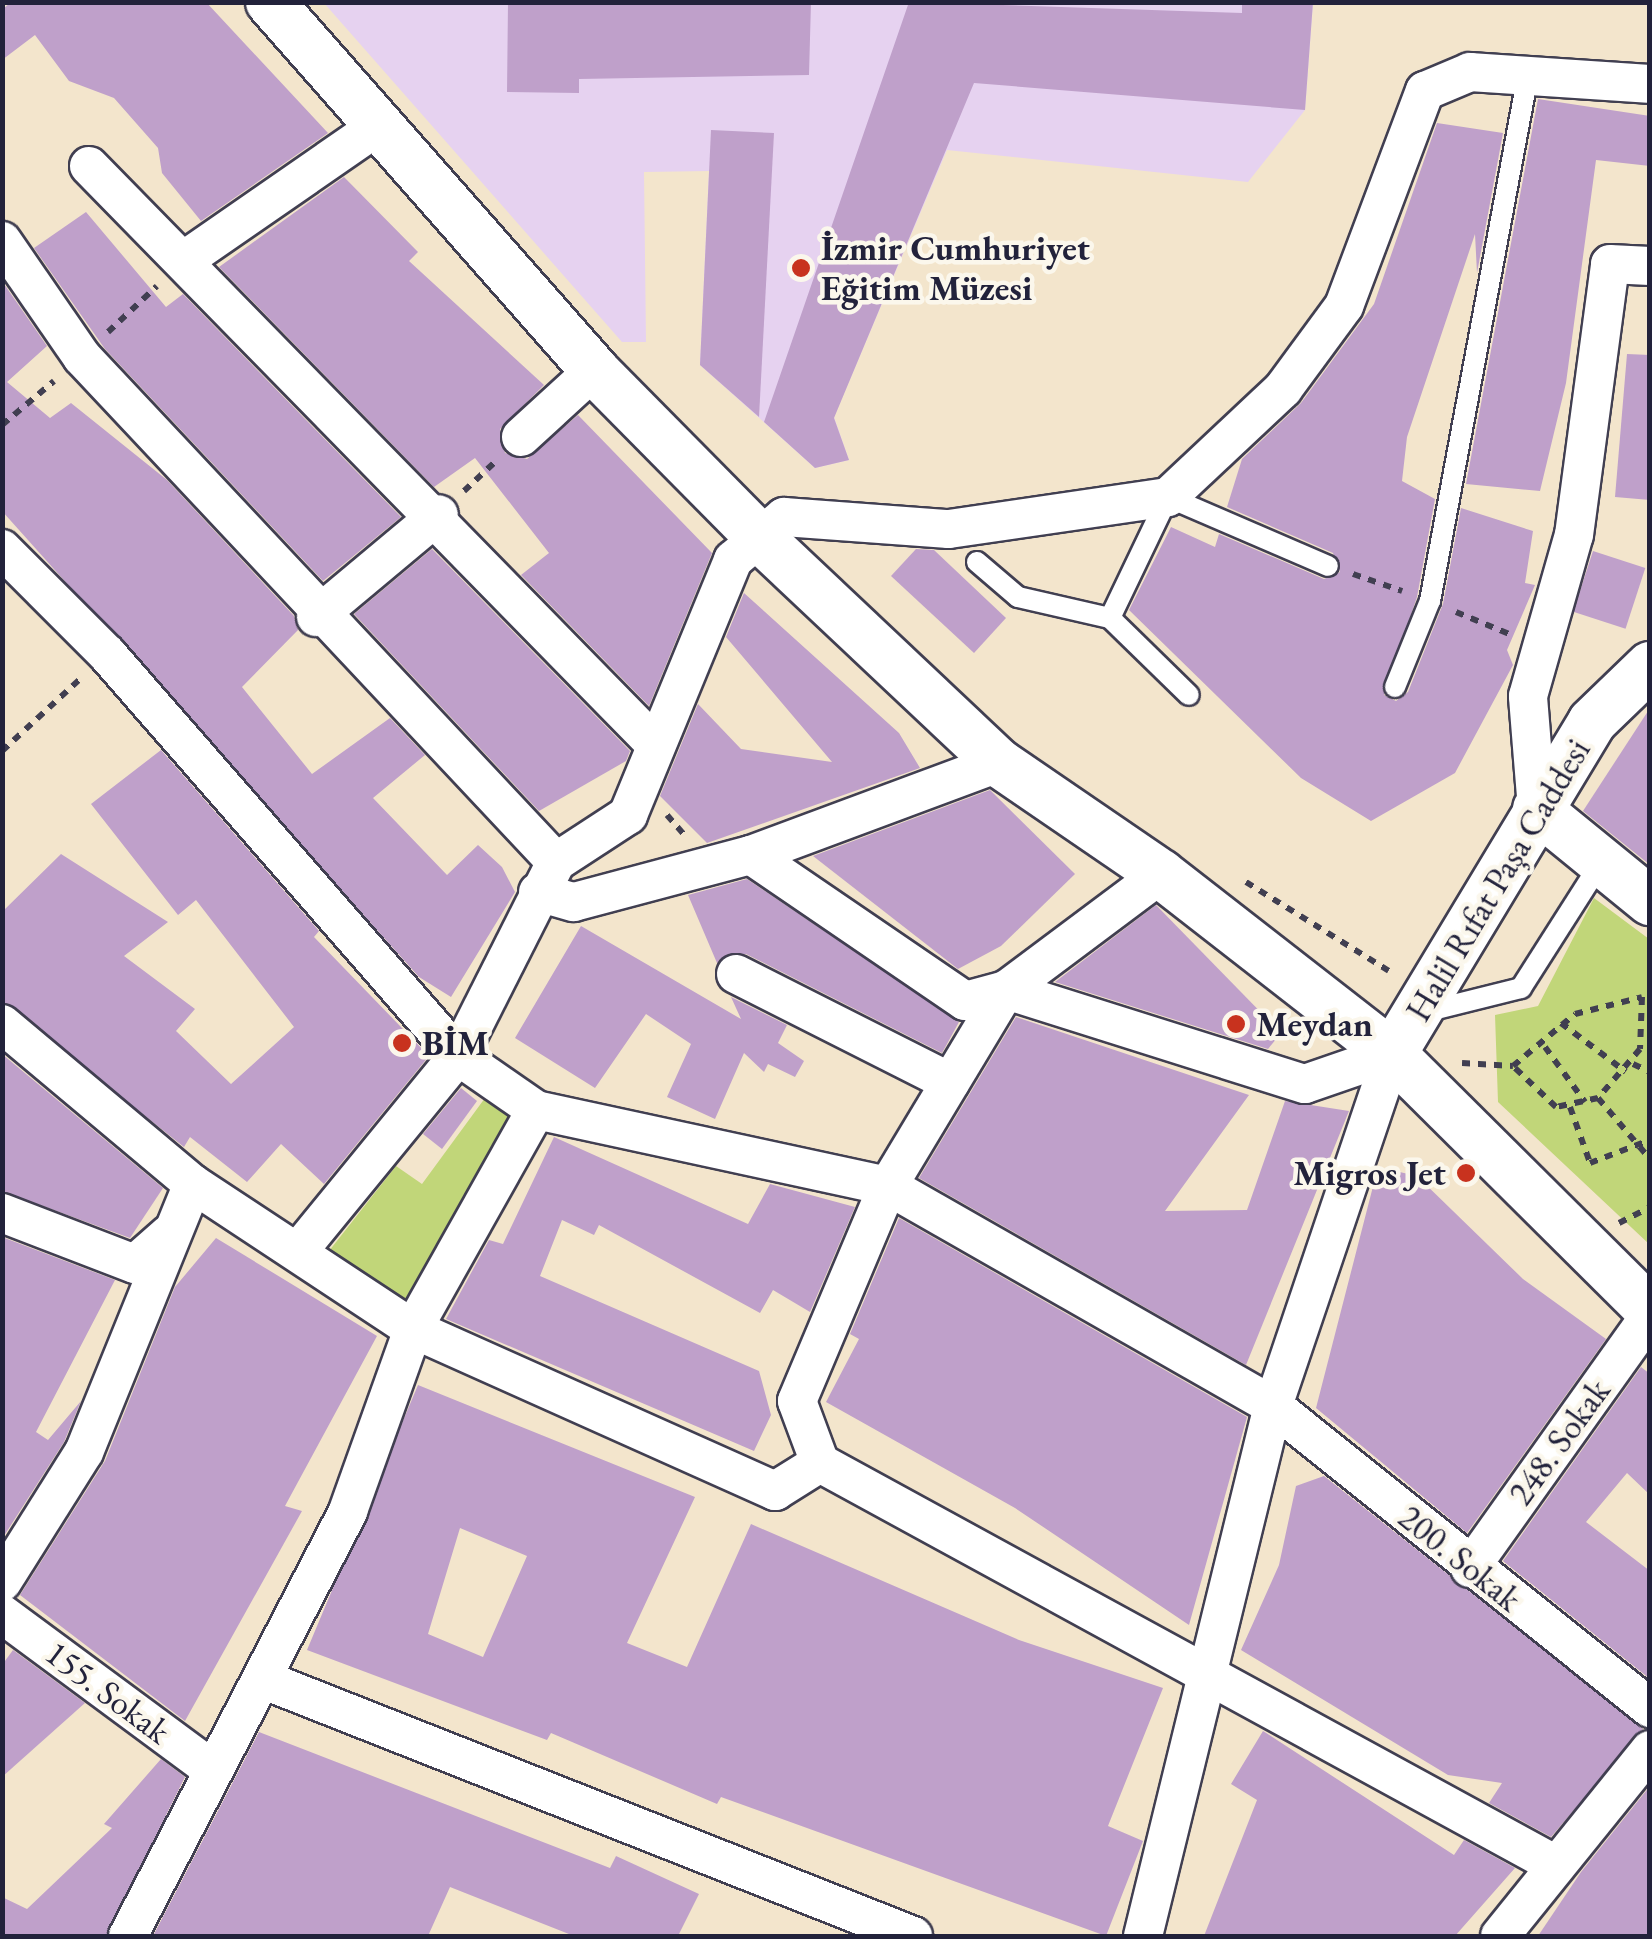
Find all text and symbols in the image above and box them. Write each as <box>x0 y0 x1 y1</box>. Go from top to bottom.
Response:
place label: İzmir Cumhuriyet Eğitim Müzesi <box>821 227 1090 309</box>
marker: İzmir Cumhuriyet Eğitim Müzesi <box>790 257 812 279</box>
street label: Halil Rıfat Paşa Caddesi <box>1397 731 1599 1029</box>
place label: Meydan <box>1256 1003 1373 1045</box>
marker: Meydan <box>1225 1013 1247 1035</box>
place label: BİM <box>422 1022 489 1064</box>
marker: BİM <box>391 1032 413 1054</box>
place label: Migros Jet <box>1293 1152 1446 1194</box>
marker: Migros Jet <box>1455 1162 1477 1184</box>
street label: 248. Sokak <box>1499 1371 1619 1513</box>
street label: 200. Sokak <box>1390 1496 1530 1620</box>
street label: 155. Sokak <box>37 1632 179 1752</box>

